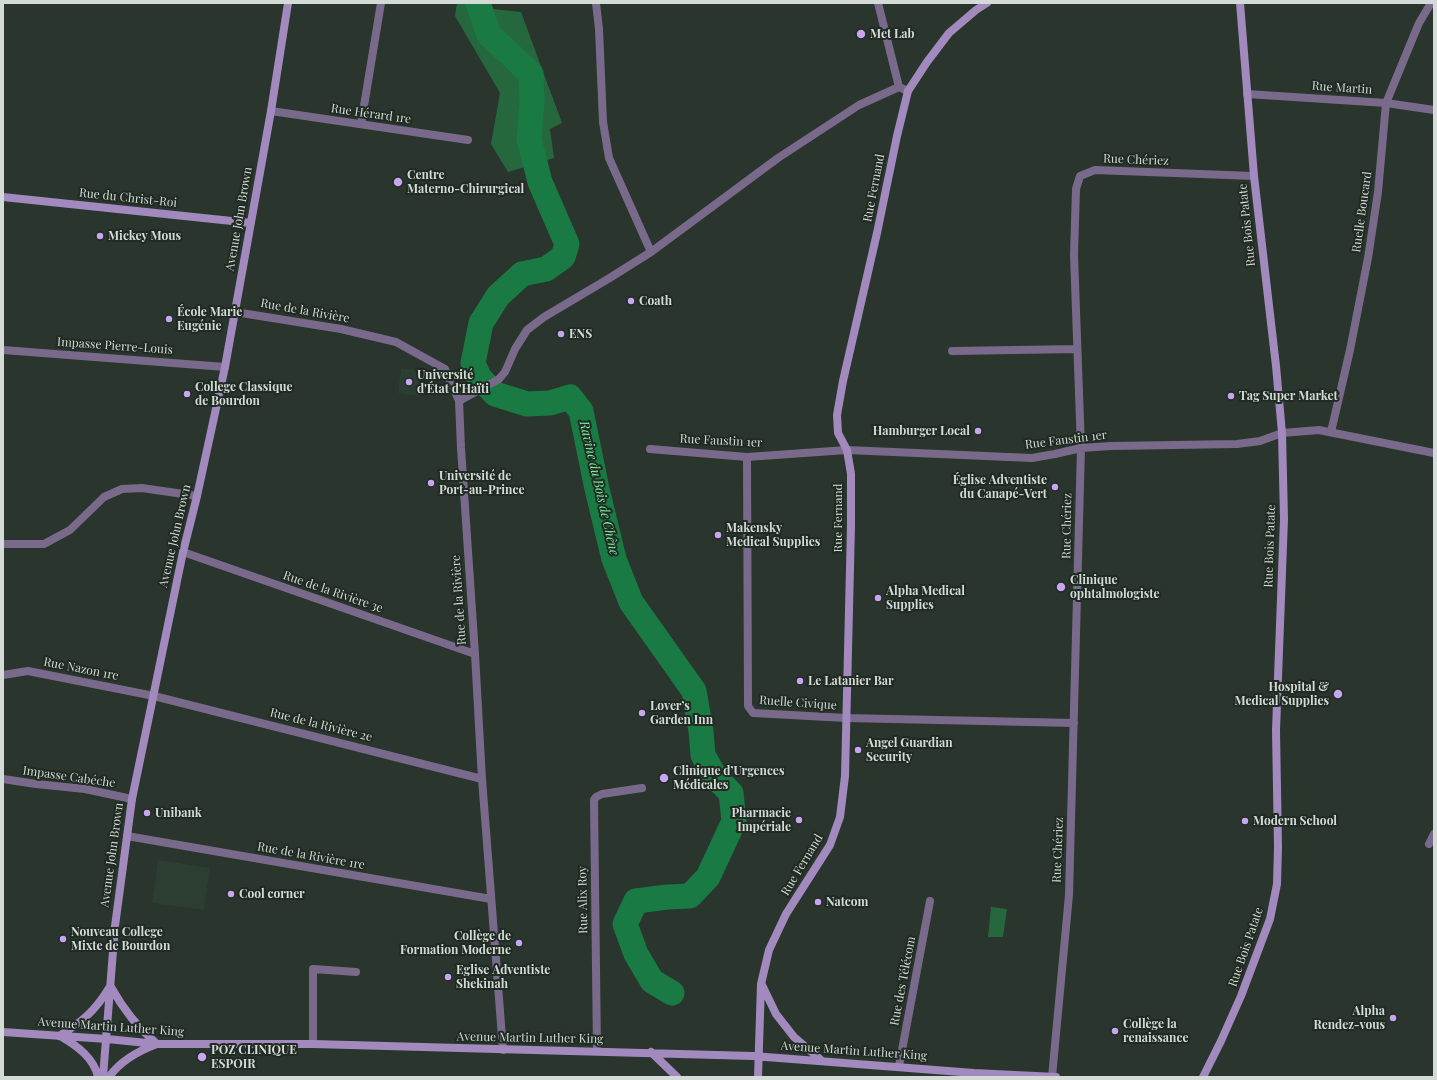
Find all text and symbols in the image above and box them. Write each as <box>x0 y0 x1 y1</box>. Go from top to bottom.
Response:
place label: Met Lab <box>870 27 915 41</box>
marker: Met Lab <box>855 28 867 40</box>
street label: Rue Martin <box>1311 79 1373 97</box>
street label: Rue Hérard 1re <box>330 101 412 127</box>
street label: Rue Chériez <box>1103 152 1169 168</box>
street label: Rue Fernand <box>860 153 888 223</box>
street label: Avenue John Brown <box>223 166 255 272</box>
place label: Centre Materno-Chirurgical <box>407 168 524 196</box>
street label: Ruelle Boucard <box>1349 171 1375 253</box>
marker: Centre Materno-Chirurgical <box>392 176 404 188</box>
street label: Rue Bois Patate <box>1235 183 1259 267</box>
street label: Rue du Christ-Roi <box>78 186 178 210</box>
place label: Mickey Mous <box>108 229 181 243</box>
marker: Mickey Mous <box>95 231 105 241</box>
place label: Coath <box>639 294 672 308</box>
street label: Rue de la Rivière <box>259 296 351 326</box>
marker: Coath <box>626 296 636 306</box>
place label: École Marie Eugénie <box>177 305 242 333</box>
marker: École Marie Eugénie <box>164 314 174 324</box>
place label: ENS <box>569 327 592 341</box>
marker: ENS <box>556 329 566 339</box>
street label: Impasse Pierre-Louis <box>57 335 173 357</box>
place label: Université d'État d'Haïti <box>417 368 489 396</box>
marker: Université d'État d'Haïti <box>404 377 414 387</box>
place label: College Classique de Bourdon <box>195 380 292 408</box>
marker: College Classique de Bourdon <box>182 389 192 399</box>
place label: Tag Super Market <box>1239 389 1338 403</box>
marker: Tag Super Market <box>1226 391 1236 401</box>
water label: Ravine du Bois de Chêne <box>576 419 622 557</box>
place label: Hamburger Local <box>873 424 970 438</box>
marker: Hamburger Local <box>973 426 983 436</box>
street label: Rue Faustin 1er <box>1024 428 1108 452</box>
street label: Rue Faustin 1er <box>679 432 763 450</box>
place label: Université de Port-au-Prince <box>439 469 524 497</box>
place label: Église Adventiste du Canapé-Vert <box>953 473 1047 501</box>
marker: Université de Port-au-Prince <box>426 478 436 488</box>
marker: Église Adventiste du Canapé-Vert <box>1050 482 1060 492</box>
street label: Avenue John Brown <box>156 483 194 589</box>
street label: Rue Fernand <box>831 483 845 553</box>
street label: Rue Chériez <box>1059 493 1075 559</box>
street label: Rue Bois Patate <box>1261 504 1279 588</box>
place label: Makensky Medical Supplies <box>726 521 820 549</box>
marker: Makensky Medical Supplies <box>713 530 723 540</box>
street label: Rue de la Rivière <box>449 555 469 645</box>
street label: Rue de la Rivière 3e <box>281 568 385 616</box>
place label: Clinique ophtalmologiste <box>1070 573 1160 601</box>
marker: Clinique ophtalmologiste <box>1055 581 1067 593</box>
place label: Alpha Medical Supplies <box>886 584 965 612</box>
marker: Alpha Medical Supplies <box>873 593 883 603</box>
street label: Rue Nazon 1re <box>42 655 120 683</box>
place label: Le Latanier Bar <box>808 674 894 688</box>
marker: Le Latanier Bar <box>795 676 805 686</box>
place label: Hospital & Medical Supplies <box>1235 680 1329 708</box>
marker: Hospital & Medical Supplies <box>1332 688 1344 700</box>
street label: Ruelle Civique <box>759 693 837 713</box>
place label: Lover’s Garden Inn <box>650 699 713 727</box>
street label: Rue de la Rivière 2e <box>268 705 374 745</box>
marker: Lover’s Garden Inn <box>637 708 647 718</box>
place label: Angel Guardian Security <box>866 736 953 764</box>
marker: Angel Guardian Security <box>853 745 863 755</box>
street label: Impasse Cabéche <box>22 763 116 791</box>
place label: Clinique d’Urgences Médicales <box>673 764 784 792</box>
marker: Clinique d’Urgences Médicales <box>658 772 670 784</box>
street label: Avenue John Brown <box>98 802 126 908</box>
place label: Unibank <box>155 806 202 820</box>
place label: Pharmacie Impériale <box>731 806 791 834</box>
marker: Unibank <box>142 808 152 818</box>
place label: Modern School <box>1253 814 1337 828</box>
marker: Pharmacie Impériale <box>794 815 804 825</box>
marker: Modern School <box>1240 816 1250 826</box>
street label: Rue Chériez <box>1050 817 1066 883</box>
street label: Rue Fernand <box>778 832 826 898</box>
street label: Rue de la Rivière 1re <box>256 839 366 873</box>
street label: Rue Alix Roy <box>575 866 591 934</box>
place label: Cool corner <box>239 887 305 901</box>
marker: Cool corner <box>226 889 236 899</box>
place label: Natcom <box>826 895 868 909</box>
marker: Natcom <box>813 897 823 907</box>
street label: Rue Bois Patate <box>1226 905 1266 989</box>
place label: Nouveau College Mixte de Bourdon <box>71 925 170 953</box>
place label: Collège de Formation Moderne <box>400 929 511 957</box>
marker: Nouveau College Mixte de Bourdon <box>58 934 68 944</box>
street label: Rue des Télécom <box>887 935 919 1027</box>
marker: Collège de Formation Moderne <box>514 938 524 948</box>
place label: Eglise Adventiste Shekinah <box>456 963 550 991</box>
marker: Eglise Adventiste Shekinah <box>443 972 453 982</box>
place label: Alpha Rendez-vous <box>1313 1004 1385 1032</box>
marker: Alpha Rendez-vous <box>1388 1013 1398 1023</box>
street label: Avenue Martin Luther King <box>37 1015 185 1039</box>
place label: Collège la renaissance <box>1123 1017 1188 1045</box>
marker: Collège la renaissance <box>1110 1026 1120 1036</box>
street label: Avenue Martin Luther King <box>457 1030 603 1046</box>
street label: Avenue Martin Luther King <box>780 1039 928 1063</box>
place label: POZ CLINIQUE ESPOIR <box>211 1043 297 1071</box>
marker: POZ CLINIQUE ESPOIR <box>196 1051 208 1063</box>

